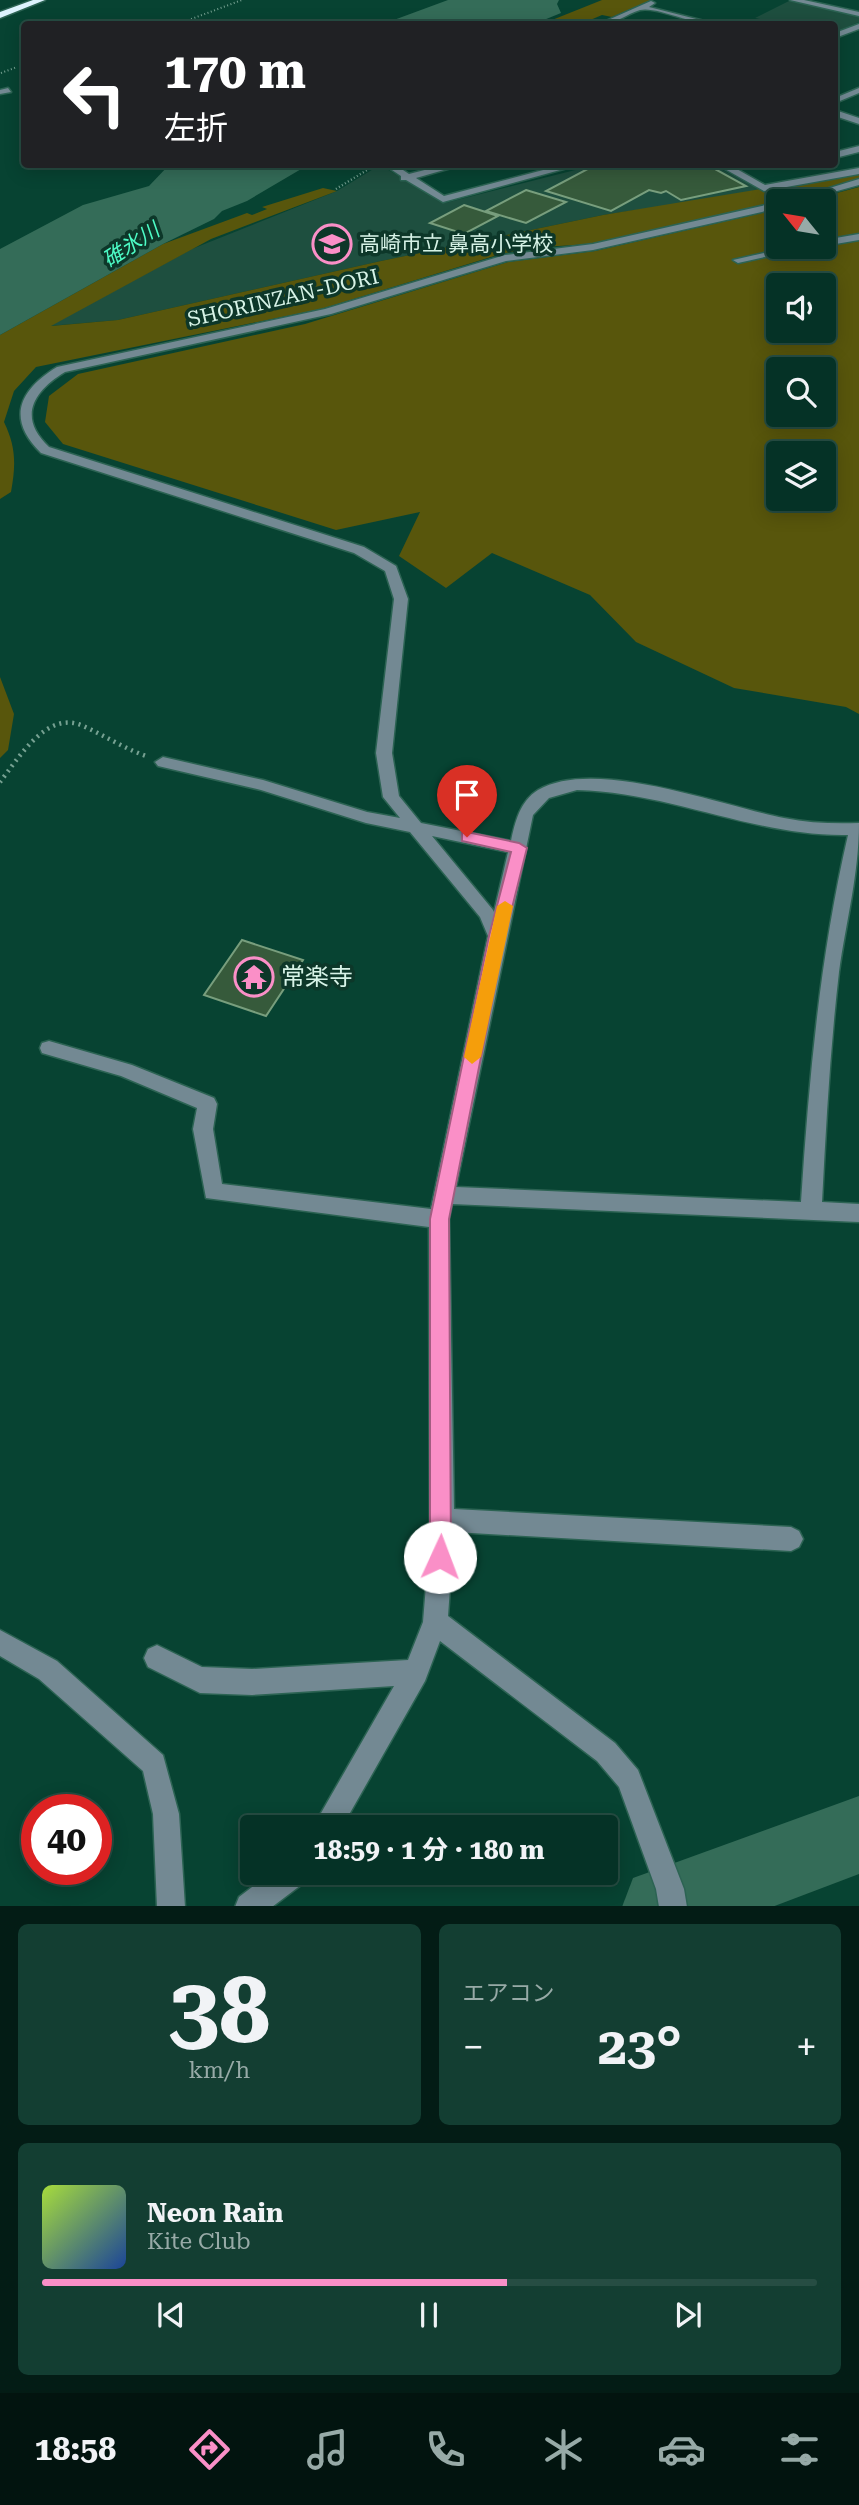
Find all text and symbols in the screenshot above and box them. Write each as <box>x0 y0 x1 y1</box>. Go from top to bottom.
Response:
text: 170 m <box>164 43 306 100</box>
icon: left <box>49 49 140 140</box>
text: 左折 <box>164 109 228 147</box>
north arrow <box>766 189 836 259</box>
map controls <box>766 189 836 511</box>
water label: 碓氷川 <box>98 217 166 272</box>
school or university icon: 高崎市立 鼻高小学校 <box>311 223 353 265</box>
place label: 高崎市立 鼻高小学校 <box>359 232 553 256</box>
street label: SHORINZAN-DORI <box>185 264 381 332</box>
button: sound <box>766 273 836 343</box>
button: search <box>766 357 836 427</box>
button: layers <box>766 441 836 511</box>
pin <box>437 765 497 837</box>
icon: arrive <box>448 776 486 814</box>
temple icon: 常楽寺 <box>233 956 275 998</box>
place label: 常楽寺 <box>281 963 353 991</box>
position arrow <box>403 1520 477 1594</box>
speed limit sign: 40 <box>21 1794 112 1885</box>
text: 18:59 · 1 分 · 180 m <box>313 1835 545 1865</box>
text: 38 <box>168 1958 270 2064</box>
text: エアコン <box>463 1980 555 2007</box>
text: 23° <box>598 2016 682 2077</box>
text: − <box>463 2025 484 2069</box>
text: + <box>796 2025 817 2069</box>
text: km/h <box>188 2057 250 2084</box>
text: Neon Rain <box>147 2198 283 2228</box>
text: Kite Club <box>147 2228 251 2255</box>
icon: previous <box>152 2296 190 2334</box>
icon: pause <box>410 2296 448 2334</box>
icon: next <box>669 2296 707 2334</box>
icon: directions <box>185 2425 234 2474</box>
icon: music <box>303 2425 352 2474</box>
icon: phone <box>421 2425 470 2474</box>
icon: climate <box>539 2425 588 2474</box>
icon: car <box>657 2425 706 2474</box>
icon: filters <box>775 2425 824 2474</box>
text: 18:58 <box>35 2430 116 2468</box>

